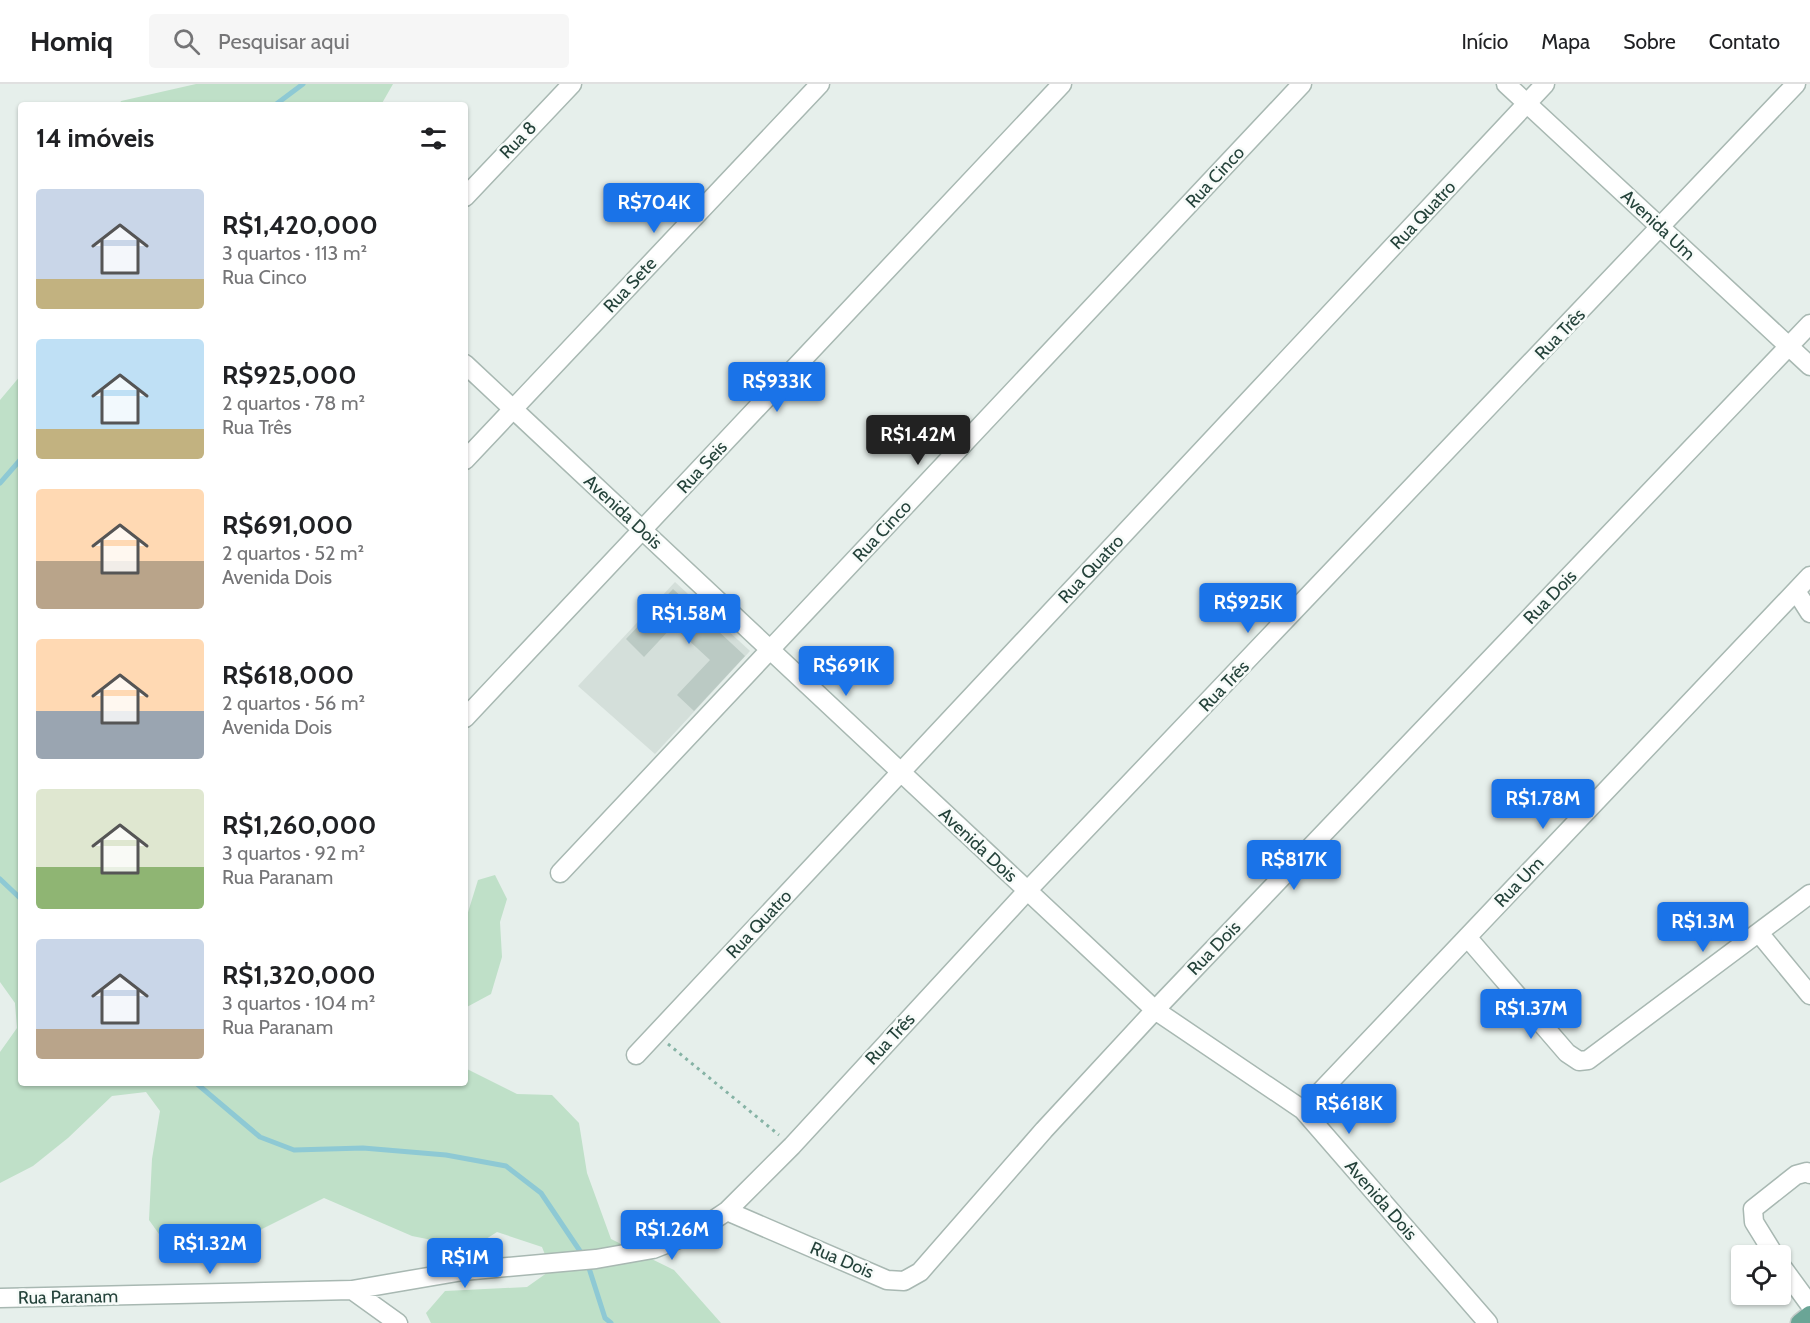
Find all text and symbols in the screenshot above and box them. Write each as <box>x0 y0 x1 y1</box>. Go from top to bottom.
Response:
search box <box>149 14 569 68</box>
text: Homiq <box>30 24 113 58</box>
icon: search <box>170 25 203 58</box>
text: Pesquisar aqui <box>218 28 350 55</box>
text: Início <box>1461 29 1508 54</box>
text: Mapa <box>1541 29 1590 54</box>
text: Sobre <box>1623 29 1676 54</box>
text: Contato <box>1709 29 1780 54</box>
street label: Rua 8 <box>495 117 541 163</box>
text: 14 imóveis <box>36 122 154 154</box>
icon: filters <box>417 122 450 155</box>
street label: Rua Cinco <box>1181 142 1249 212</box>
street label: Rua Quatro <box>1386 176 1460 254</box>
pin: R$704K <box>605 183 703 234</box>
street label: Avenida Um <box>1616 185 1700 265</box>
text: R$704K <box>617 190 691 214</box>
text: R$1,420,000 <box>222 209 378 241</box>
icon: home <box>84 213 156 285</box>
text: 3 quartos · 113 m² <box>222 241 367 265</box>
street label: Rua Sete <box>599 253 661 317</box>
text: Rua Cinco <box>222 265 307 289</box>
street label: Rua Três <box>1530 304 1590 364</box>
text: R$925,000 <box>222 359 357 391</box>
pin: R$933K <box>728 362 826 413</box>
icon: home <box>84 363 156 435</box>
text: R$933K <box>742 369 812 393</box>
text: 2 quartos · 78 m² <box>222 391 365 415</box>
text: Rua Três <box>222 415 292 439</box>
pin: R$1.42M <box>863 415 973 466</box>
text: R$1.42M <box>880 422 956 446</box>
street label: Rua Seis <box>672 436 732 498</box>
street label: Avenida Dois <box>579 470 667 554</box>
street label: Rua Cinco <box>848 496 916 566</box>
text: R$691,000 <box>222 509 353 541</box>
icon: home <box>84 513 156 585</box>
street label: Rua Quatro <box>1054 530 1128 608</box>
text: 2 quartos · 52 m² <box>222 541 364 565</box>
text: Avenida Dois <box>222 565 332 589</box>
street label: Rua Dois <box>1519 565 1581 629</box>
pin: R$925K <box>1199 583 1297 634</box>
text: R$925K <box>1213 590 1283 614</box>
pin: R$1.58M <box>634 594 744 645</box>
text: R$1.58M <box>651 601 727 625</box>
pin: R$691K <box>797 646 895 697</box>
text: R$691K <box>813 653 879 677</box>
street label: Rua Três <box>1194 656 1254 716</box>
text: R$618,000 <box>222 659 354 691</box>
icon: home <box>84 663 156 735</box>
text: 2 quartos · 56 m² <box>222 691 365 715</box>
text: Avenida Dois <box>222 715 332 739</box>
pin: R$1.78M <box>1488 779 1598 830</box>
text: R$1.78M <box>1506 786 1580 810</box>
street label: Avenida Dois <box>934 803 1022 887</box>
text: R$1,260,000 <box>222 809 376 841</box>
icon: home <box>84 813 156 885</box>
pin: R$817K <box>1245 840 1343 891</box>
text: 3 quartos · 92 m² <box>222 841 365 865</box>
text: R$817K <box>1261 847 1327 871</box>
street label: Rua Um <box>1490 852 1548 912</box>
text: Rua Paranam <box>222 865 333 889</box>
street label: Rua Quatro <box>722 885 796 963</box>
pin: R$1.3M <box>1654 902 1752 953</box>
text: R$1.3M <box>1671 909 1735 933</box>
street label: Rua Dois <box>1183 916 1245 980</box>
text: R$1,320,000 <box>222 959 376 991</box>
icon: home <box>84 963 156 1035</box>
pin: R$1.37M <box>1476 989 1586 1040</box>
text: 3 quartos · 104 m² <box>222 991 375 1015</box>
text: R$1.37M <box>1494 996 1568 1020</box>
street label: Rua Três <box>861 1008 919 1070</box>
text: Rua Paranam <box>222 1015 333 1039</box>
pin: R$618K <box>1300 1084 1398 1135</box>
text: R$618K <box>1315 1091 1383 1115</box>
street label: Avenida Dois <box>1340 1155 1422 1245</box>
pin: R$1.26M <box>617 1210 727 1261</box>
text: R$1.26M <box>635 1217 709 1241</box>
pin: R$1.32M <box>155 1224 265 1275</box>
text: R$1.32M <box>173 1231 247 1255</box>
street label: Rua Dois <box>807 1237 877 1283</box>
pin: R$1M <box>429 1238 501 1289</box>
text: R$1M <box>441 1245 489 1269</box>
map controls <box>1731 1245 1791 1305</box>
button: locate <box>1731 1245 1791 1305</box>
street label: Rua Paranam <box>18 1285 118 1309</box>

